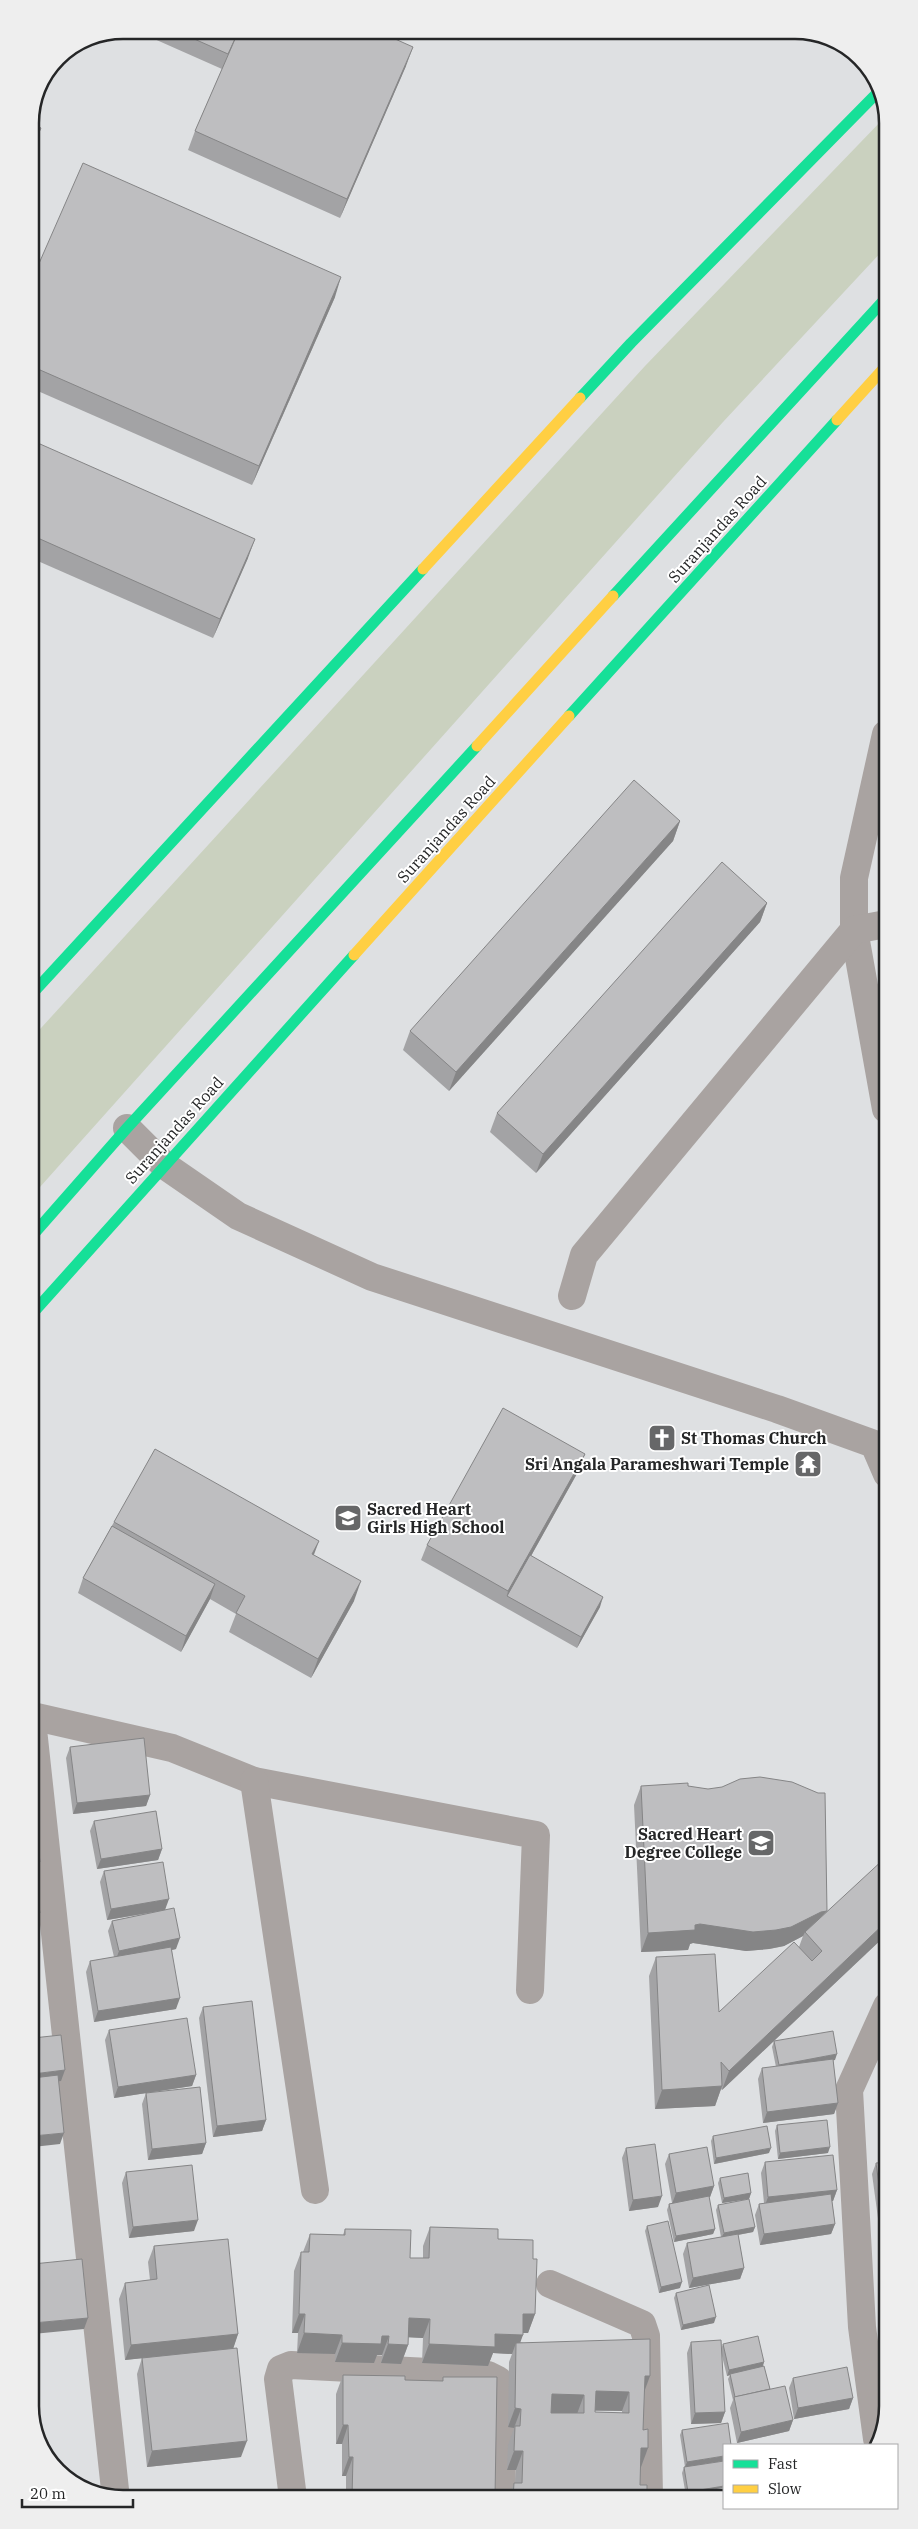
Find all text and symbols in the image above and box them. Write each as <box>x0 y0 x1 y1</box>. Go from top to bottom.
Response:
street label: Suranjandas Road <box>664 471 771 587</box>
street label: Suranjandas Road <box>393 771 500 887</box>
street label: Suranjandas Road <box>121 1072 228 1188</box>
church icon: St Thomas Church <box>647 1423 677 1453</box>
place label: St Thomas Church <box>681 1428 827 1448</box>
temple icon: Sri Angala Parameshwari Temple <box>793 1449 823 1479</box>
place label: Sri Angala Parameshwari Temple <box>525 1454 789 1474</box>
place label: Sacred Heart Girls High School <box>367 1499 505 1537</box>
school or university icon: Sacred Heart Girls High School <box>333 1503 363 1533</box>
place label: Sacred Heart Degree College <box>625 1824 742 1862</box>
school or university icon: Sacred Heart Degree College <box>746 1828 776 1858</box>
legend <box>723 2444 898 2509</box>
text: Fast <box>768 2454 798 2473</box>
scale bar <box>22 2476 134 2508</box>
text: Slow <box>768 2479 802 2498</box>
text: 20 m <box>30 2484 66 2503</box>

